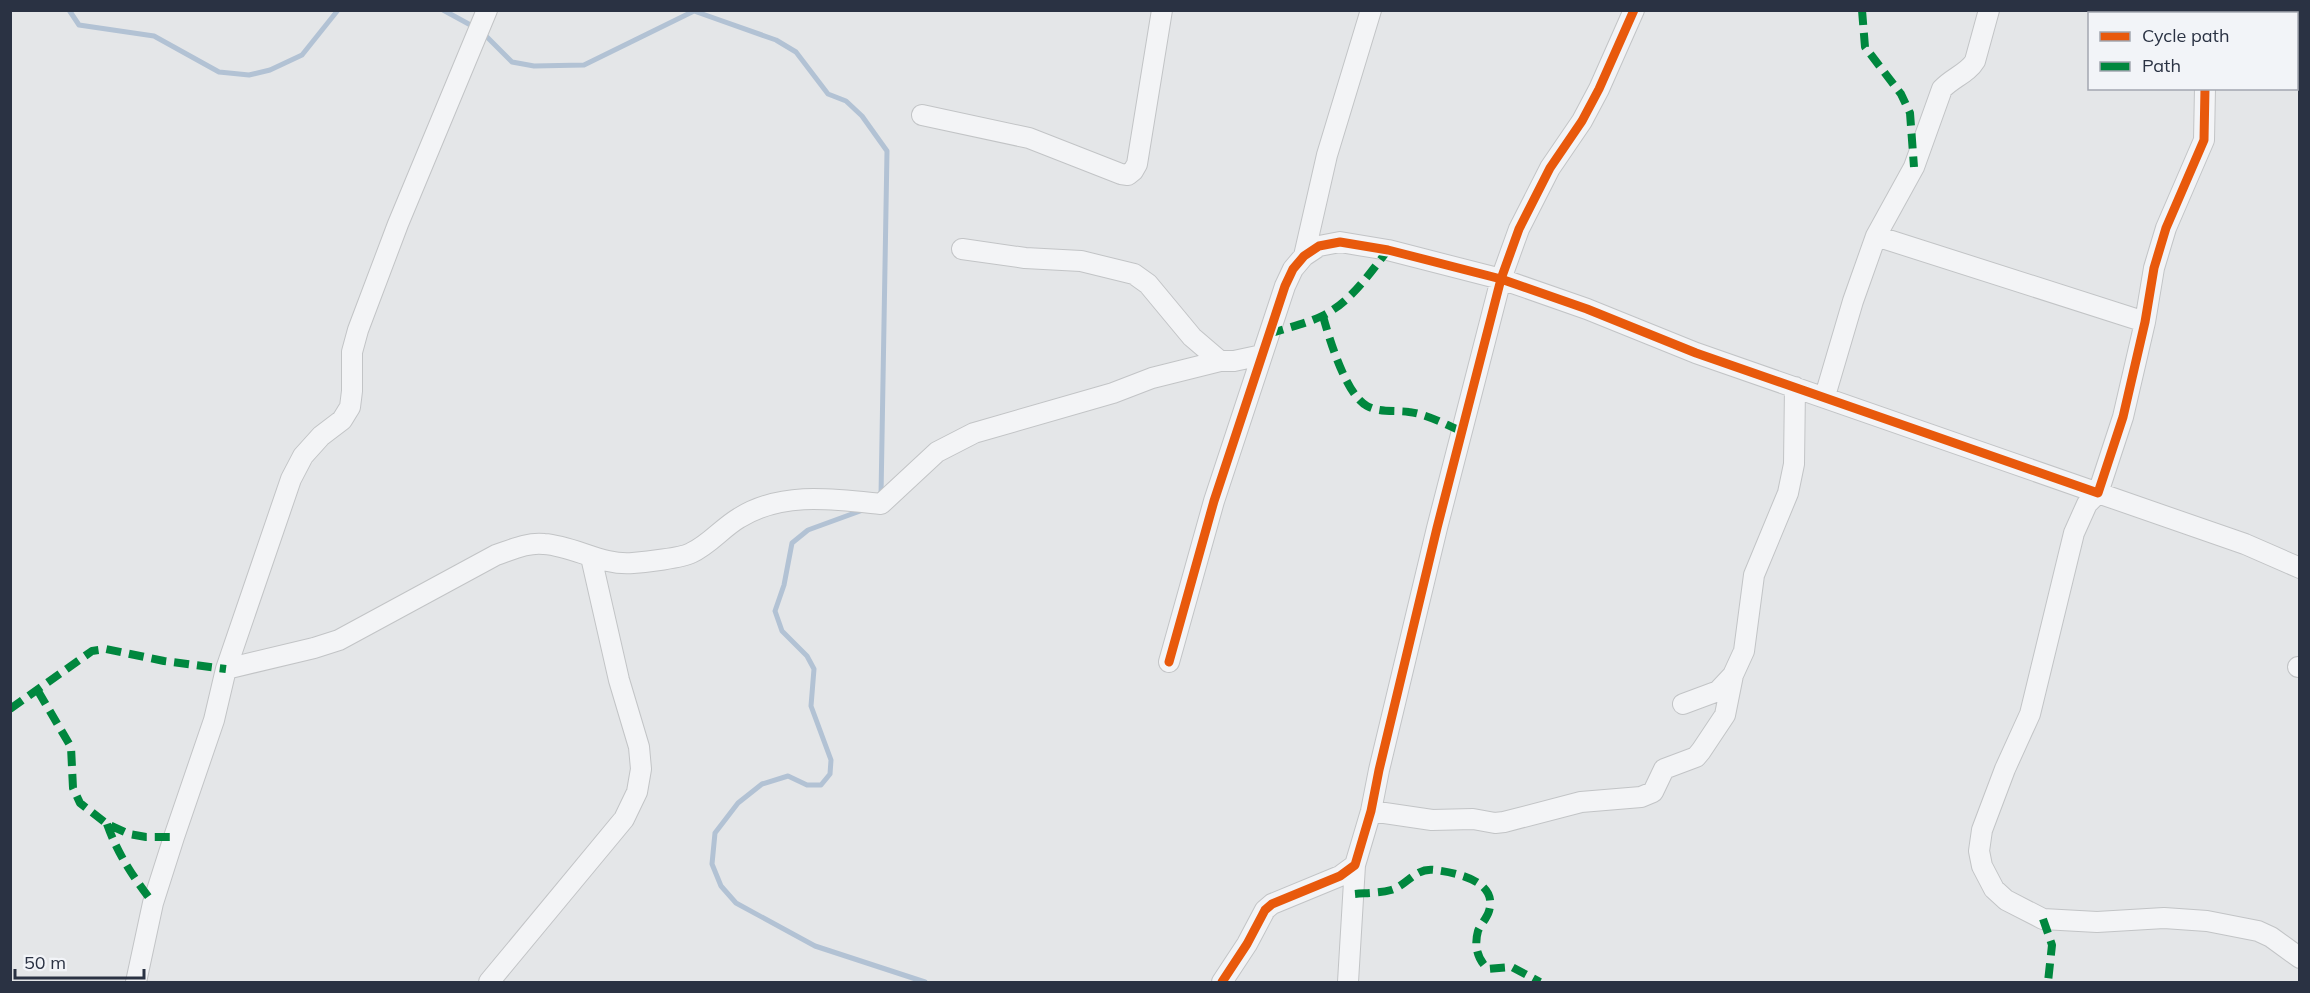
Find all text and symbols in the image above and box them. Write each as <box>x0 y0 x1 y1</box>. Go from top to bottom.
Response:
legend <box>2088 12 2298 90</box>
text: Cycle path <box>2142 24 2229 47</box>
text: Path <box>2142 54 2181 77</box>
scale bar <box>15 942 144 980</box>
text: 50 m <box>24 951 66 974</box>

